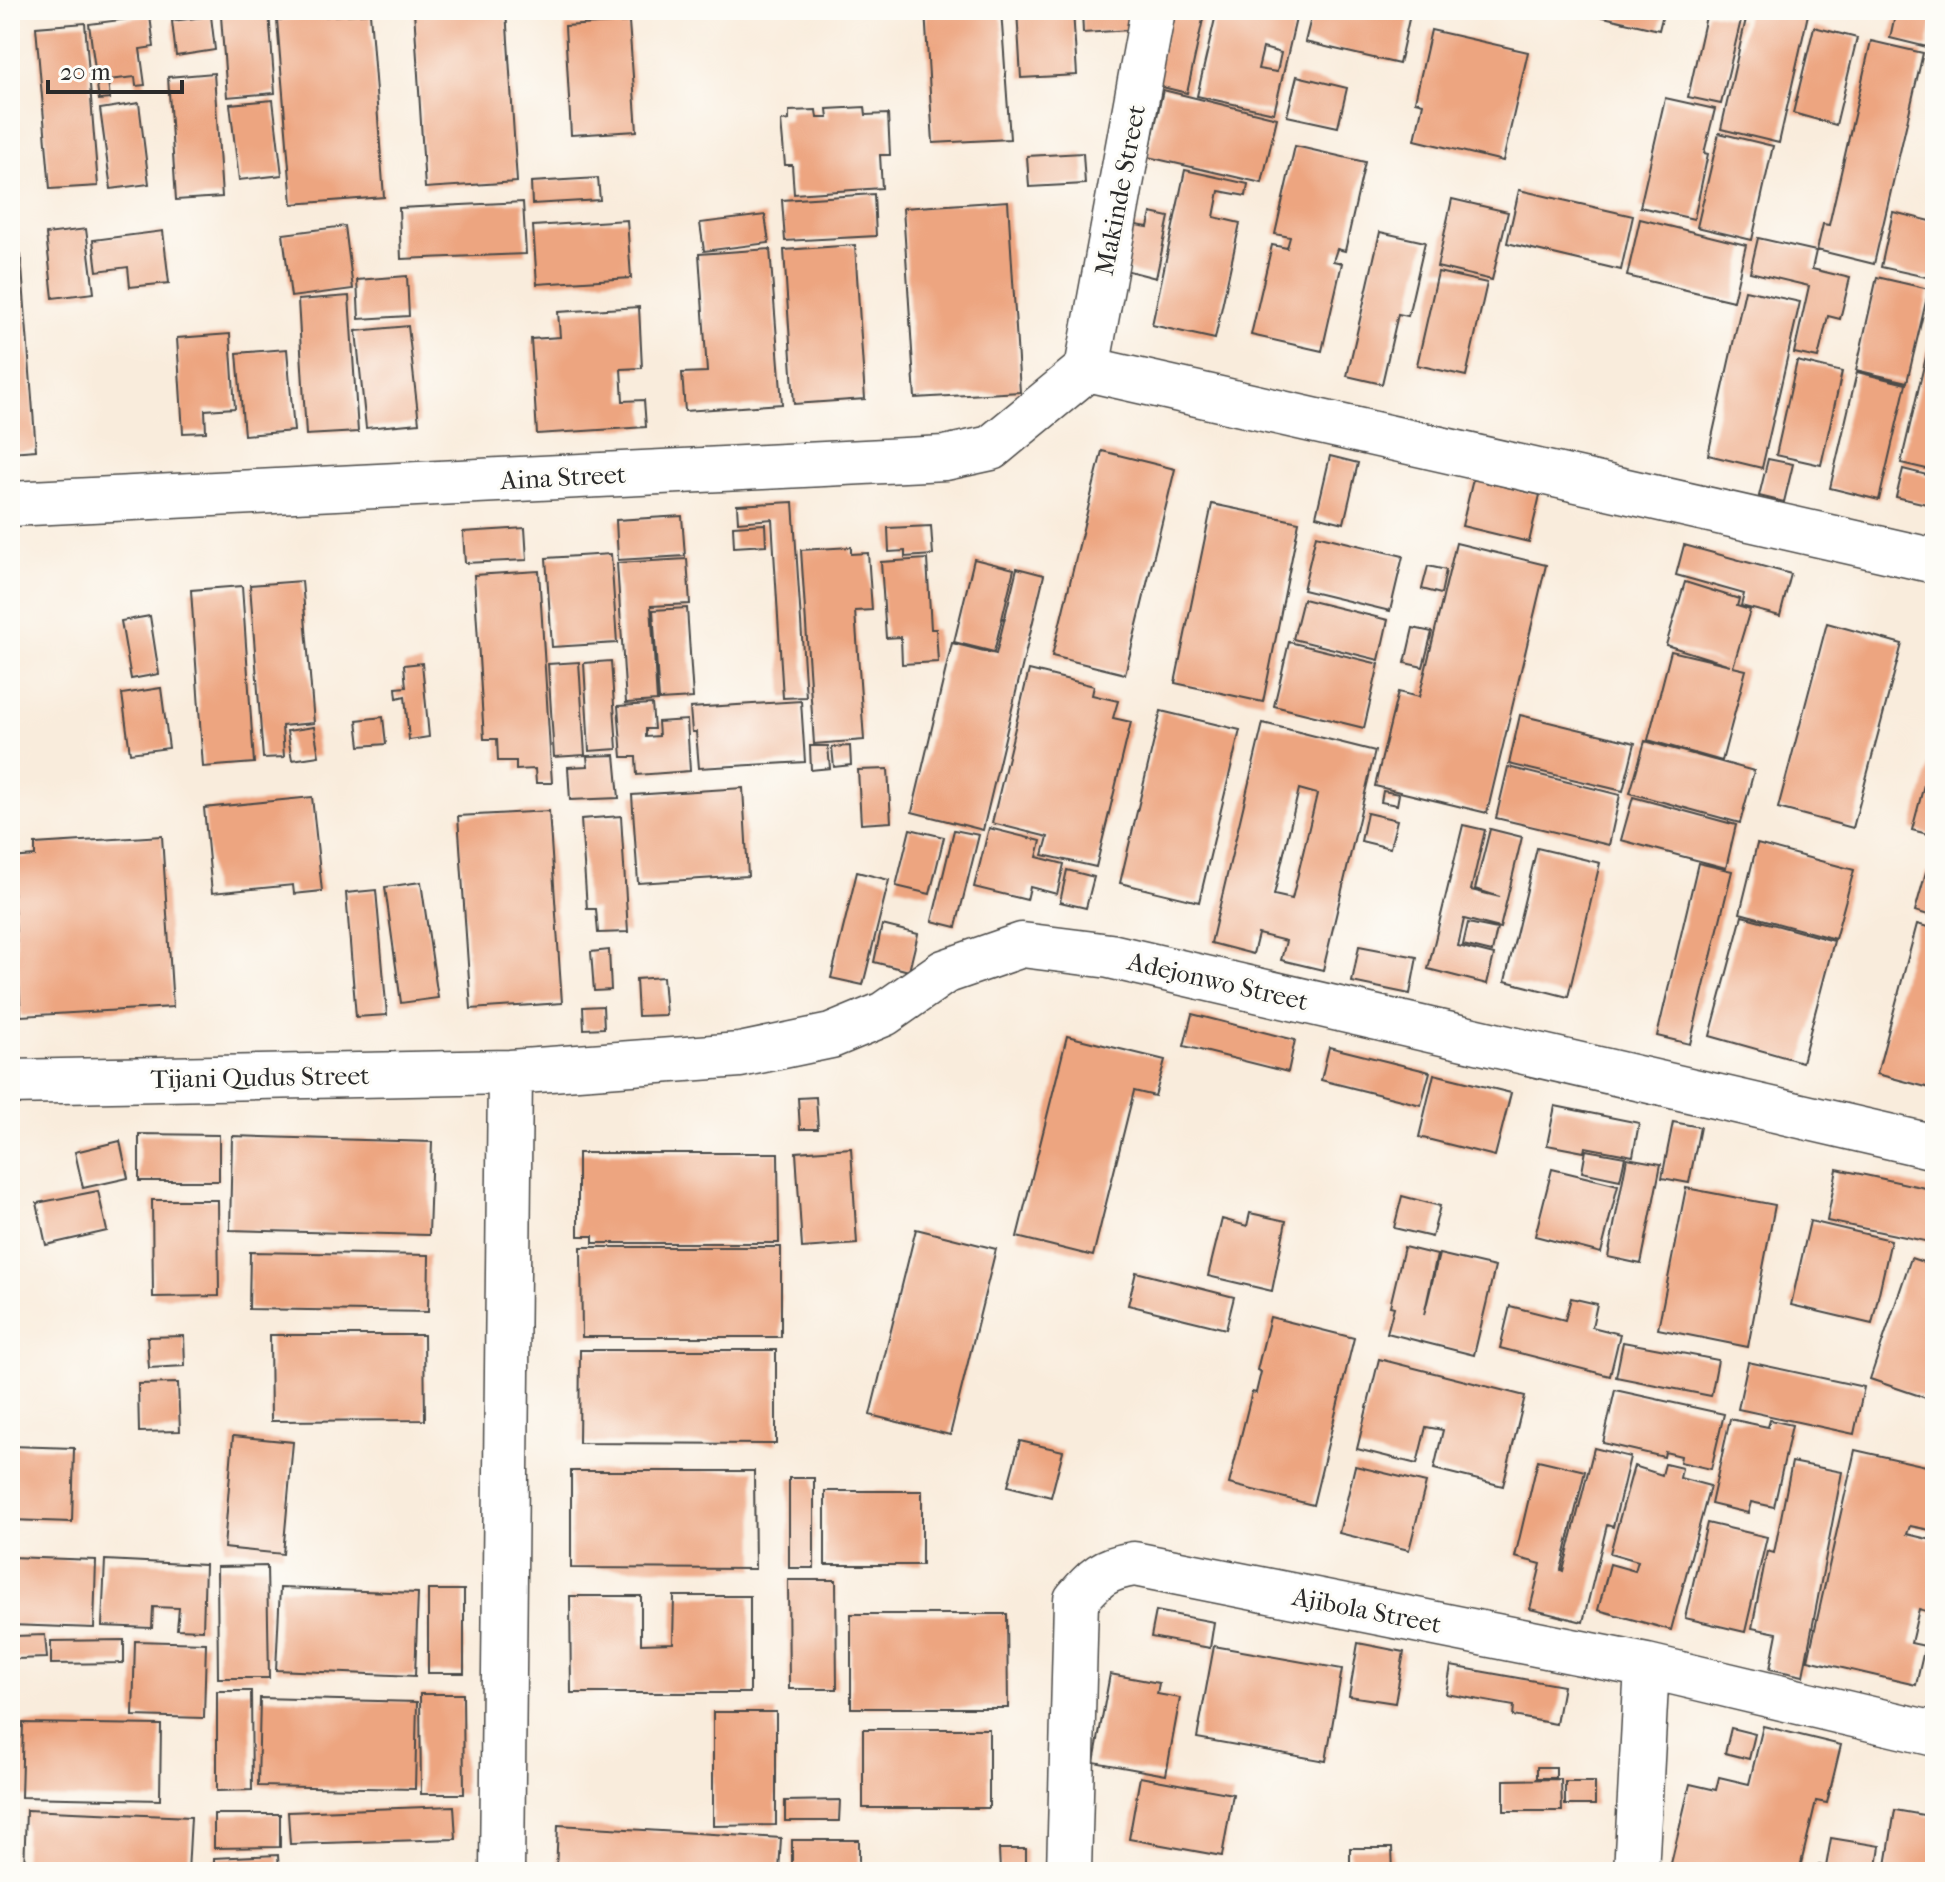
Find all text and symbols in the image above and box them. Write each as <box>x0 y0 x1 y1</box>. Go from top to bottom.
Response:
scale bar <box>48 44 182 94</box>
text: 20 m <box>60 58 111 86</box>
street label: Makinde Street <box>1089 101 1152 278</box>
street label: Aina Street <box>498 459 627 496</box>
street label: Adejonwo Street <box>1124 945 1312 1017</box>
street label: Tijani Qudus Street <box>150 1060 370 1095</box>
street label: Ajibola Street <box>1289 1581 1445 1640</box>

